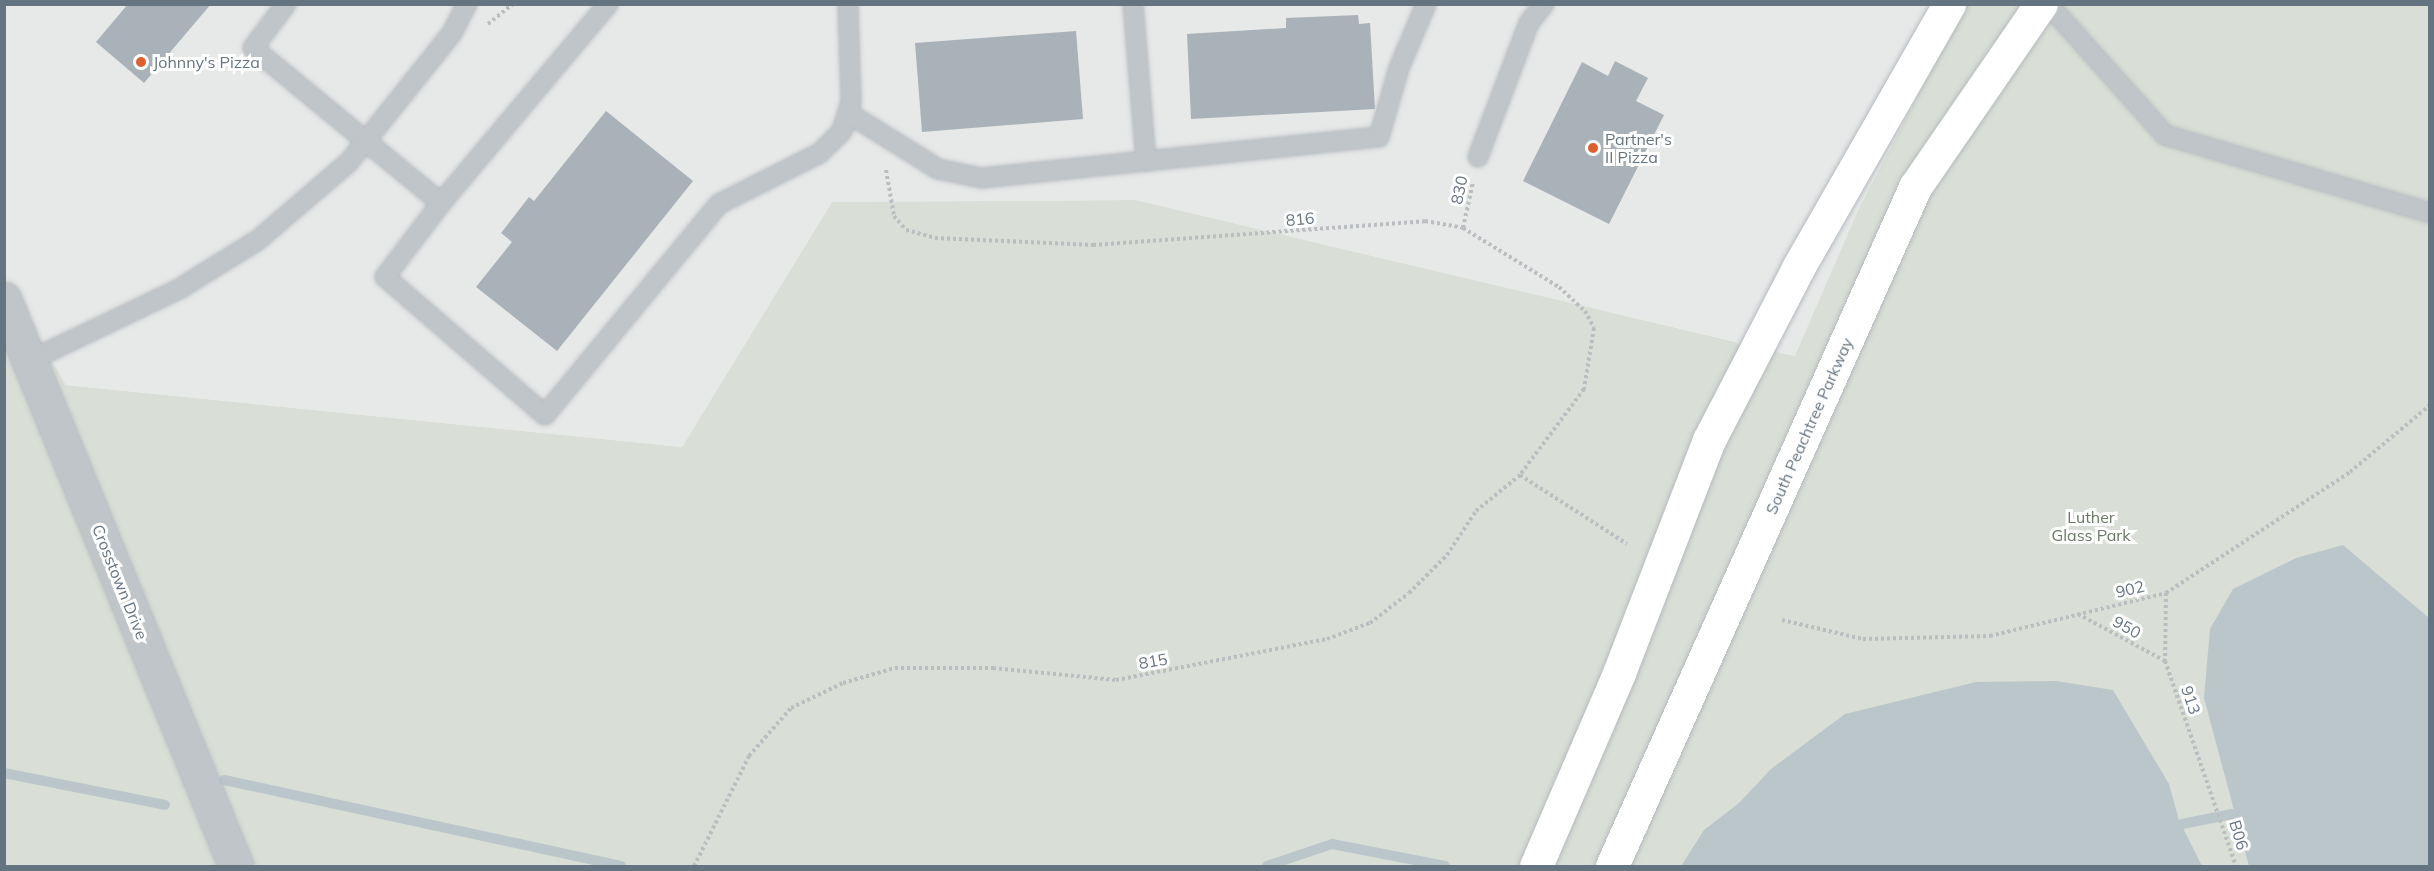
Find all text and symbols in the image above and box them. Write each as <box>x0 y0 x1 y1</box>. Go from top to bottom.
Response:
place label: Johnny's Pizza <box>153 52 260 72</box>
marker: Johnny's Pizza <box>134 55 148 69</box>
place label: Partner's II Pizza <box>1605 129 1672 167</box>
marker: Partner's II Pizza <box>1586 141 1600 155</box>
street label: 830 <box>1447 174 1471 206</box>
street label: 816 <box>1285 208 1315 230</box>
street label: South Peachtree Parkway <box>1761 335 1857 517</box>
park label: Luther Glass Park <box>2052 507 2130 545</box>
street label: Crosstown Drive <box>88 522 152 642</box>
street label: 902 <box>2114 576 2146 602</box>
street label: 950 <box>2110 612 2144 642</box>
street label: 815 <box>1137 649 1169 673</box>
street label: 913 <box>2177 683 2205 717</box>
street label: B06 <box>2225 818 2253 852</box>

